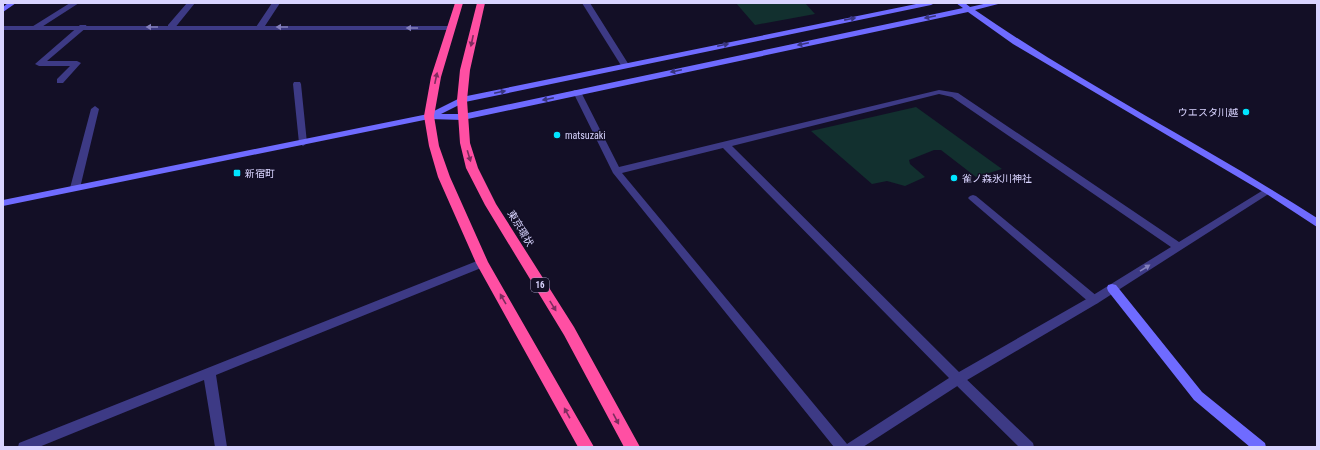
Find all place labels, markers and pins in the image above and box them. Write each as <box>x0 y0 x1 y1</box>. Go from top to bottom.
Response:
place label: ウエスタ川越 <box>1178 107 1238 118</box>
marker: ウエスタ川越 <box>1241 107 1251 117</box>
marker: matsuzaki <box>552 130 562 140</box>
place label: matsuzaki <box>565 130 606 141</box>
marker: 新宿町 <box>232 168 242 178</box>
place label: 新宿町 <box>245 168 275 179</box>
marker: 雀ノ森氷川神社 <box>949 173 959 183</box>
place label: 雀ノ森氷川神社 <box>962 173 1032 184</box>

